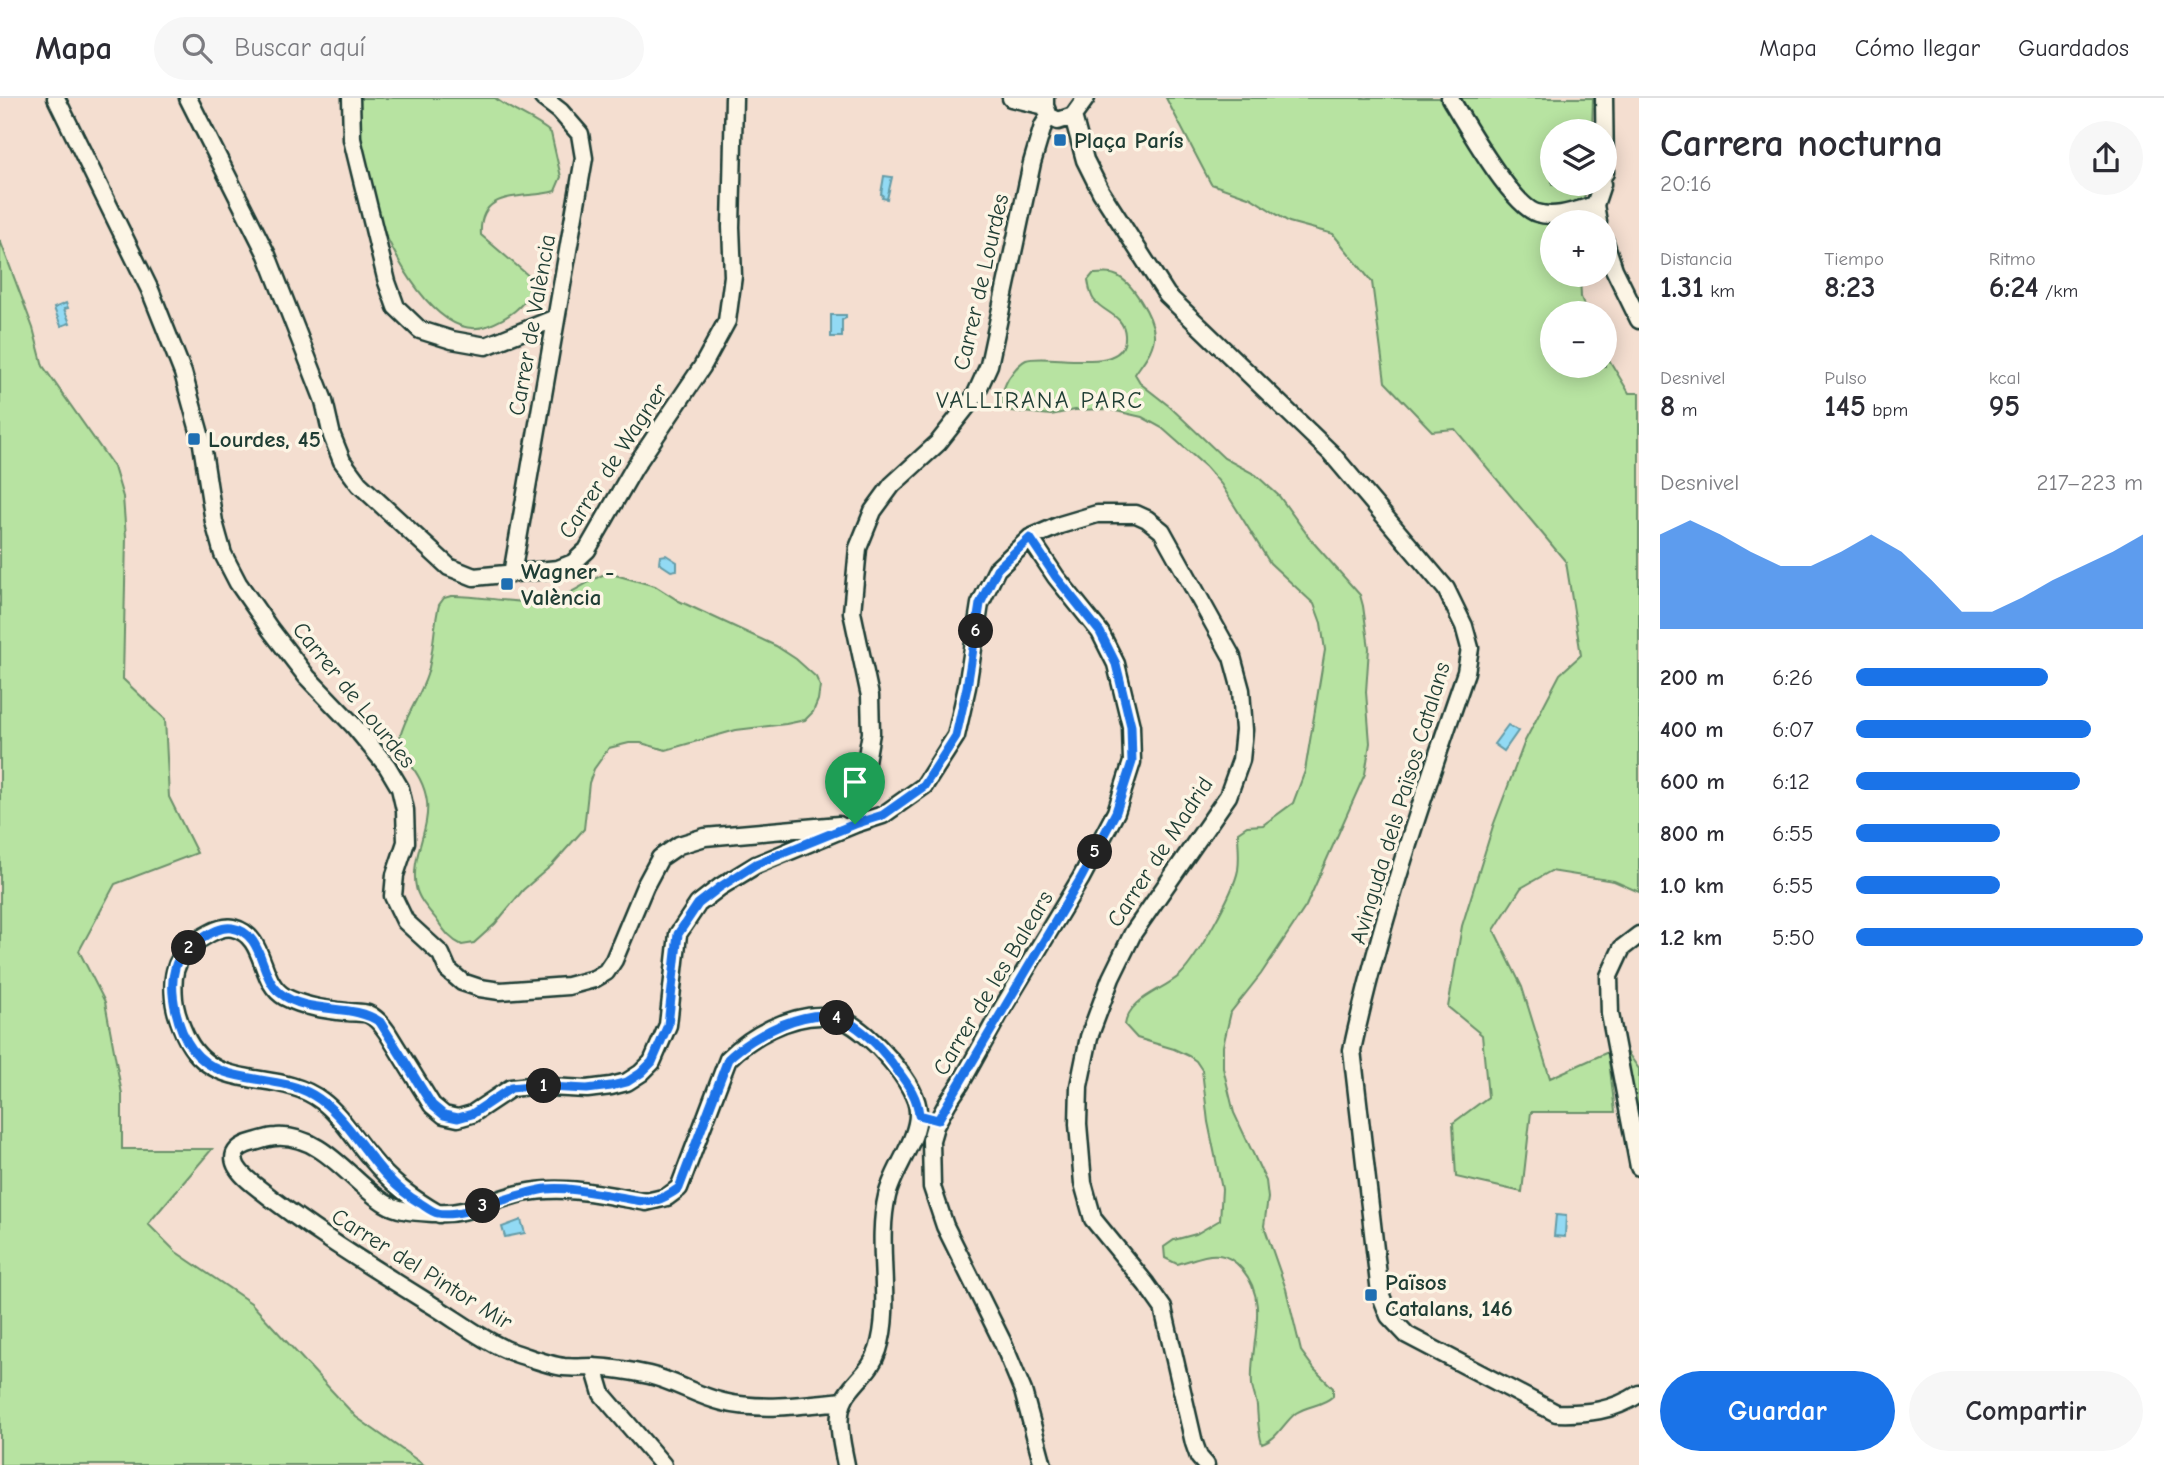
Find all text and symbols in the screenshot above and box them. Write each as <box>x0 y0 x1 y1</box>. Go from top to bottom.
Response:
search box <box>154 17 644 80</box>
text: Mapa <box>35 29 112 67</box>
icon: search <box>178 29 216 67</box>
text: Buscar aquí <box>234 33 365 63</box>
text: Mapa <box>1759 34 1817 62</box>
text: Cómo llegar <box>1855 34 1980 62</box>
text: Guardados <box>2018 34 2129 62</box>
map controls <box>1540 119 1617 378</box>
button: layers <box>1540 119 1617 196</box>
button: share <box>2069 121 2143 195</box>
text: Carrera nocturna <box>1660 122 1943 166</box>
place label: Plaça París <box>1074 127 1184 154</box>
marker: Plaça París <box>1052 132 1068 148</box>
text: 20:16 <box>1660 170 1712 197</box>
street label: Carrer de Lourdes <box>948 191 1014 373</box>
button: + <box>1540 210 1617 287</box>
street label: Carrer de València <box>503 232 561 418</box>
text: Distancia <box>1660 248 1733 270</box>
text: Tiempo <box>1824 248 1884 270</box>
text: Ritmo <box>1989 248 2036 270</box>
text: 1.31 <box>1660 270 1704 305</box>
text: 8:23 <box>1824 270 1876 305</box>
text: 6:24 <box>1989 270 2039 305</box>
text: km <box>1704 280 1735 302</box>
text: /km <box>2039 280 2078 302</box>
button: − <box>1540 301 1617 378</box>
text: Desnivel <box>1660 367 1725 389</box>
text: Pulso <box>1824 367 1867 389</box>
text: kcal <box>1989 367 2021 389</box>
street label: Carrer de Wagner <box>553 378 674 544</box>
district label: VALLIRANA PARC <box>936 386 1144 414</box>
text: 8 <box>1660 389 1675 424</box>
text: 145 <box>1824 389 1866 424</box>
text: 95 <box>1989 389 2020 424</box>
text: m <box>1675 399 1697 421</box>
text: bpm <box>1866 399 1908 421</box>
place label: Lourdes, 45 <box>208 426 321 453</box>
marker: Lourdes, 45 <box>186 431 202 447</box>
text: Desnivel <box>1660 469 1739 496</box>
text: 217–223 m <box>2037 469 2143 496</box>
place label: Wagner - València <box>521 558 614 611</box>
marker: Wagner - València <box>499 576 515 592</box>
pin: 6 <box>958 614 993 648</box>
street label: Carrer de Lourdes <box>287 616 421 774</box>
text: 6 <box>971 619 980 641</box>
street label: Avinguda dels Països Catalans <box>1344 659 1456 947</box>
text: 200 m <box>1660 664 1724 691</box>
text: 6:26 <box>1772 664 1813 691</box>
text: 400 m <box>1660 716 1724 743</box>
text: 6:07 <box>1772 716 1814 743</box>
pin <box>825 752 885 824</box>
icon: arrive <box>836 763 874 801</box>
text: 600 m <box>1660 768 1725 795</box>
text: 6:12 <box>1772 768 1810 795</box>
street label: Carrer de Madrid <box>1101 772 1219 932</box>
text: 800 m <box>1660 820 1725 847</box>
text: 6:55 <box>1772 820 1814 847</box>
pin: 5 <box>1078 834 1112 870</box>
text: 5 <box>1089 840 1100 862</box>
text: 1.0 km <box>1660 872 1724 899</box>
text: 6:55 <box>1772 872 1814 899</box>
street label: Carrer de les Balears <box>927 886 1059 1080</box>
text: 1.2 km <box>1660 924 1722 951</box>
text: 5:50 <box>1772 924 1815 951</box>
pin: 2 <box>172 930 206 966</box>
text: 2 <box>184 936 193 958</box>
pin: 4 <box>820 1000 854 1035</box>
text: 4 <box>832 1006 841 1028</box>
pin: 1 <box>526 1068 562 1104</box>
text: 1 <box>540 1074 547 1096</box>
pin: 3 <box>466 1188 500 1224</box>
text: 3 <box>478 1194 487 1216</box>
street label: Carrer del Pintor Mir <box>327 1202 518 1336</box>
place label: Països Catalans, 146 <box>1385 1269 1513 1322</box>
marker: Països Catalans, 146 <box>1363 1287 1379 1303</box>
button: Guardar <box>1660 1371 1895 1451</box>
button: Compartir <box>1909 1371 2143 1451</box>

